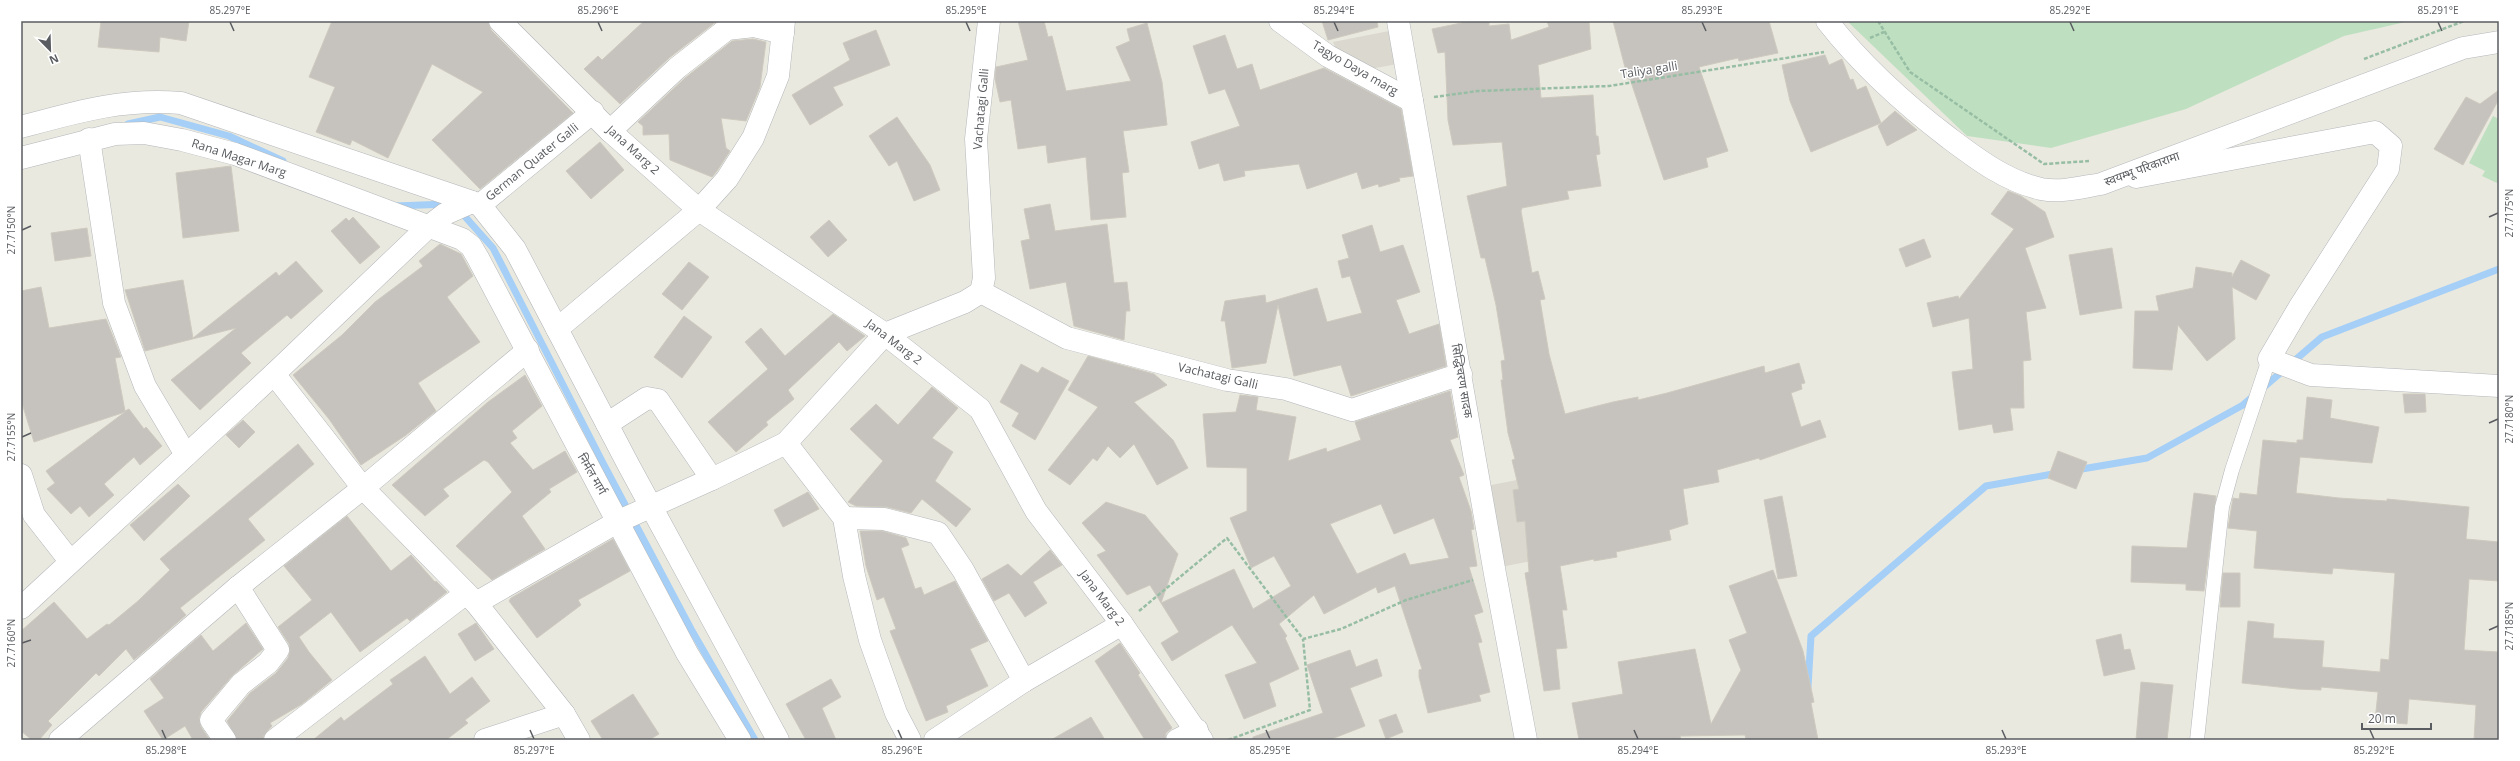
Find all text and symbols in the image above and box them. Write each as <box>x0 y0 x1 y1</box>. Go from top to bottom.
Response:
text: 85.297°E <box>209 3 251 17</box>
text: 85.296°E <box>577 3 619 17</box>
text: 85.295°E <box>945 3 987 17</box>
text: 85.294°E <box>1313 3 1355 17</box>
text: 85.293°E <box>1681 3 1723 17</box>
text: 85.292°E <box>2049 3 2091 17</box>
text: 85.291°E <box>2417 3 2459 17</box>
north arrow <box>30 30 70 70</box>
street label: Tagyo Daya marg <box>1309 36 1402 99</box>
text: N <box>47 51 61 68</box>
street label: Taliya galli <box>1619 57 1679 82</box>
street label: Vachatagi Galli <box>968 68 993 150</box>
street label: German Quater Galli <box>481 119 582 205</box>
street label: Jana Marg 2 <box>602 121 664 178</box>
street label: Rana Magar Marg <box>190 134 289 181</box>
street label: स्वयम्भू परिकारामा <box>2102 147 2183 190</box>
text: 27.7175°N <box>2502 189 2516 237</box>
text: 27.7150°N <box>4 206 18 254</box>
street label: Jana Marg 2 <box>862 314 926 368</box>
street label: सिद्धिचरण सादक <box>1448 342 1478 420</box>
street label: Vachatagi Galli <box>1176 358 1260 393</box>
text: 27.7180°N <box>2502 395 2516 443</box>
text: 27.7155°N <box>4 413 18 461</box>
street label: निर्मल मार्ग <box>574 450 612 498</box>
street label: Jana Marg 2 <box>1075 565 1129 629</box>
text: 27.7185°N <box>2502 602 2516 650</box>
text: 27.7160°N <box>4 619 18 667</box>
scale bar <box>2362 705 2431 731</box>
text: 20 m <box>2368 710 2396 727</box>
text: 85.298°E <box>145 743 187 757</box>
text: 85.297°E <box>513 743 555 757</box>
text: 85.296°E <box>881 743 923 757</box>
text: 85.295°E <box>1249 743 1291 757</box>
text: 85.294°E <box>1617 743 1659 757</box>
text: 85.293°E <box>1985 743 2027 757</box>
text: 85.292°E <box>2353 743 2395 757</box>

